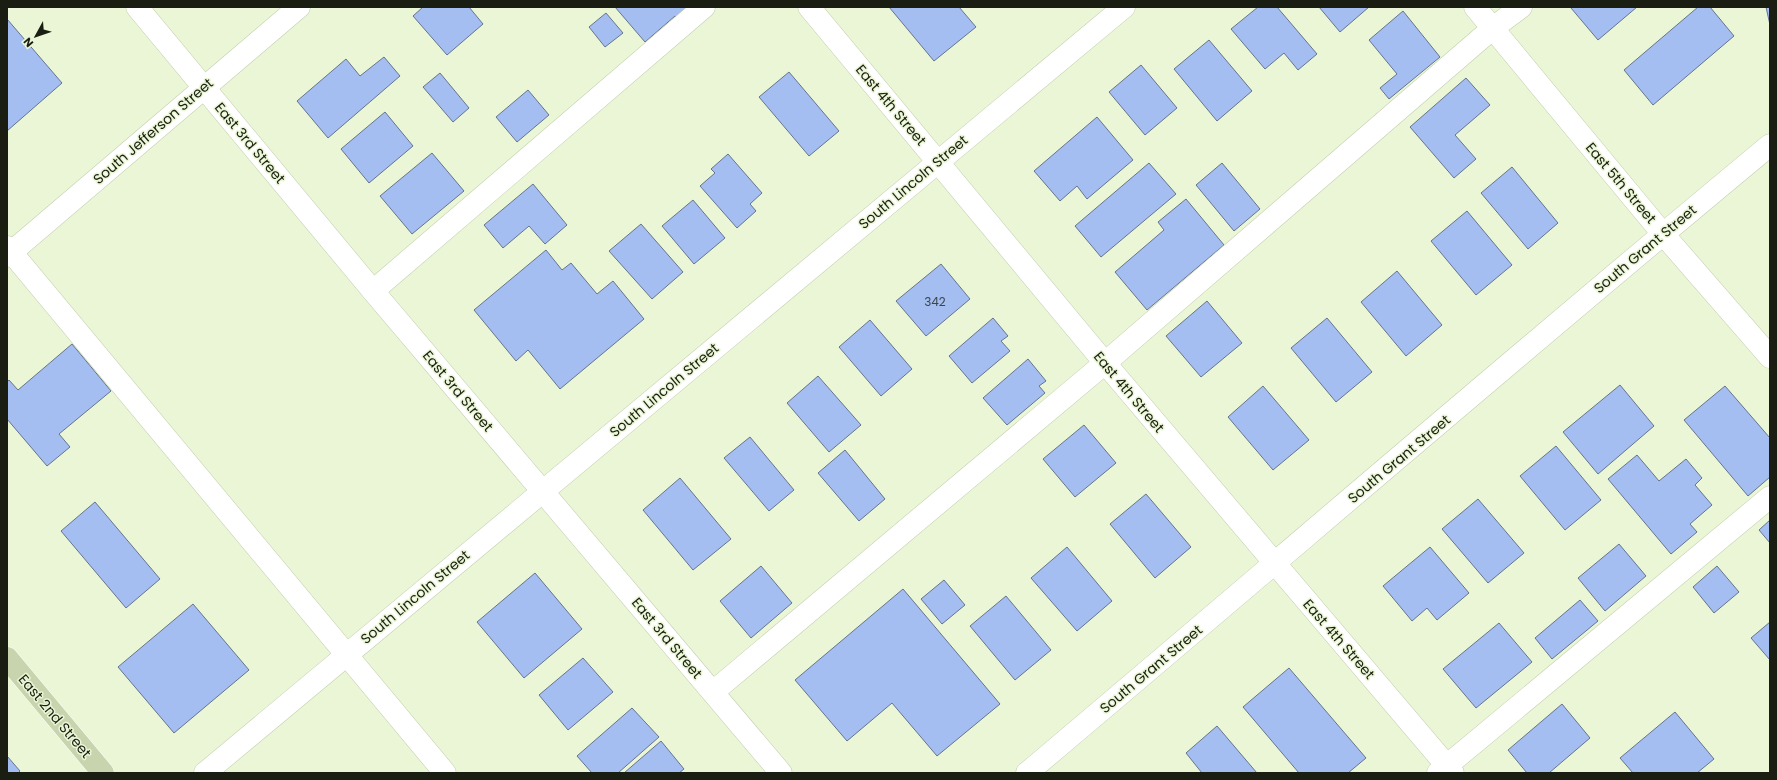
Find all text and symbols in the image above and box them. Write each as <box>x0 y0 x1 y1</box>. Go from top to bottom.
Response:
north arrow <box>16 16 56 56</box>
text: N <box>20 34 37 51</box>
street label: East 4th Street <box>851 60 931 150</box>
street label: South Jefferson Street <box>89 73 217 189</box>
street label: East 3rd Street <box>210 98 290 188</box>
street label: South Lincoln Street <box>854 130 972 234</box>
street label: East 5th Street <box>1581 138 1661 228</box>
street label: South Grant Street <box>1589 200 1701 298</box>
house number: 342 <box>924 293 946 310</box>
street label: South Lincoln Street <box>605 338 723 442</box>
street label: East 3rd Street <box>418 346 498 436</box>
street label: East 4th Street <box>1089 347 1169 437</box>
street label: South Grant Street <box>1343 410 1455 508</box>
street label: South Lincoln Street <box>356 545 474 649</box>
street label: East 3rd Street <box>627 593 707 683</box>
street label: East 4th Street <box>1299 595 1379 683</box>
street label: South Grant Street <box>1095 620 1207 718</box>
street label: East 2nd Street <box>14 670 96 762</box>

